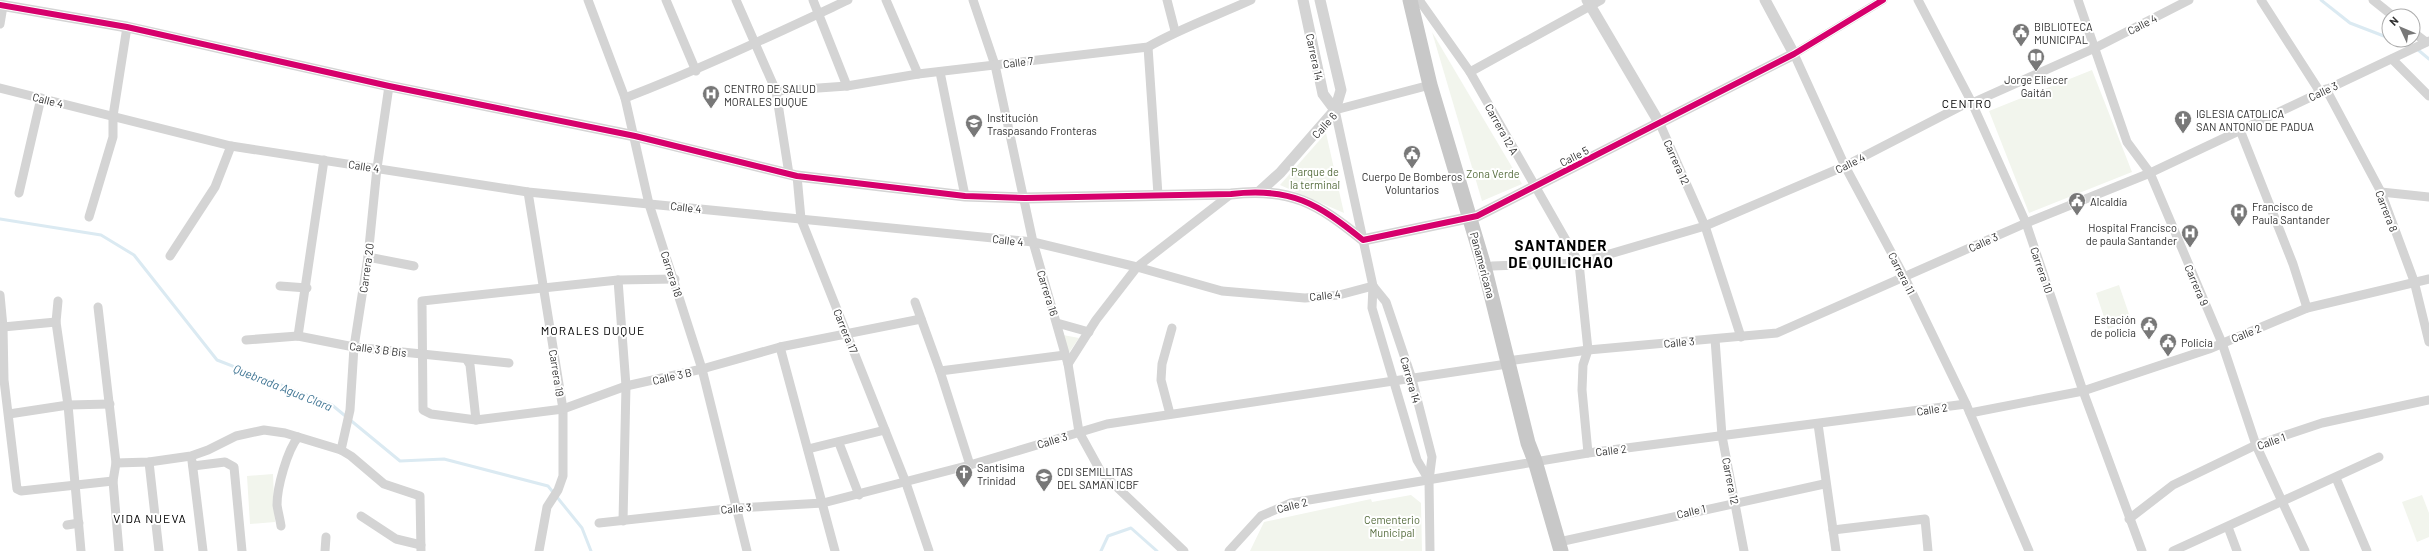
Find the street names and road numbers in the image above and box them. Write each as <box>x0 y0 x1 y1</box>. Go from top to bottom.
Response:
street label: Calle 4 <box>2125 11 2159 37</box>
street label: Carrera 14 <box>1304 32 1326 82</box>
street label: Calle 7 <box>1002 54 1034 70</box>
street label: Calle 3 <box>2306 79 2340 103</box>
street label: Calle 4 <box>31 90 65 110</box>
street label: Carrera 12 A <box>1483 101 1522 157</box>
street label: Calle 6 <box>1309 109 1339 141</box>
street label: Carrera 12 <box>1661 138 1693 186</box>
street label: Calle 5 <box>1557 143 1591 169</box>
street label: Calle 4 <box>1833 150 1867 176</box>
street label: Calle 4 <box>347 157 381 175</box>
street label: Carrera 8 <box>2373 188 2401 234</box>
street label: Calle 4 <box>670 199 702 215</box>
street label: Panamericana <box>1468 230 1498 300</box>
street label: Calle 3 <box>1966 230 2000 254</box>
street label: Calle 4 <box>992 232 1024 248</box>
street label: Carrera 20 <box>356 242 376 294</box>
street label: Carrera 10 <box>2028 245 2056 295</box>
street label: Carrera 18 <box>658 249 686 299</box>
street label: Carrera 11 <box>1886 250 1918 296</box>
street label: Carrera 9 <box>2183 262 2212 308</box>
street label: Carrera 16 <box>1035 268 1061 318</box>
street label: Calle 4 <box>1309 287 1341 303</box>
street label: Carrera 17 <box>831 307 861 355</box>
street label: Calle 2 <box>2229 321 2263 345</box>
street label: Calle 3 <box>1663 334 1695 350</box>
street label: Calle 3 B Bis <box>349 339 407 359</box>
street label: Carrera 19 <box>547 349 567 398</box>
street label: Carrera 14 <box>1398 355 1424 405</box>
street label: Calle 3 B <box>651 365 693 387</box>
street label: Calle 2 <box>1916 400 1948 418</box>
street label: Calle 3 <box>1035 429 1069 451</box>
street label: Calle 1 <box>2255 430 2287 452</box>
street label: Calle 2 <box>1595 442 1627 458</box>
street label: Carrera 12 <box>1720 456 1742 506</box>
street label: Calle 2 <box>1275 495 1309 515</box>
street label: Calle 3 <box>720 500 752 516</box>
street label: Calle 1 <box>1675 501 1707 521</box>

